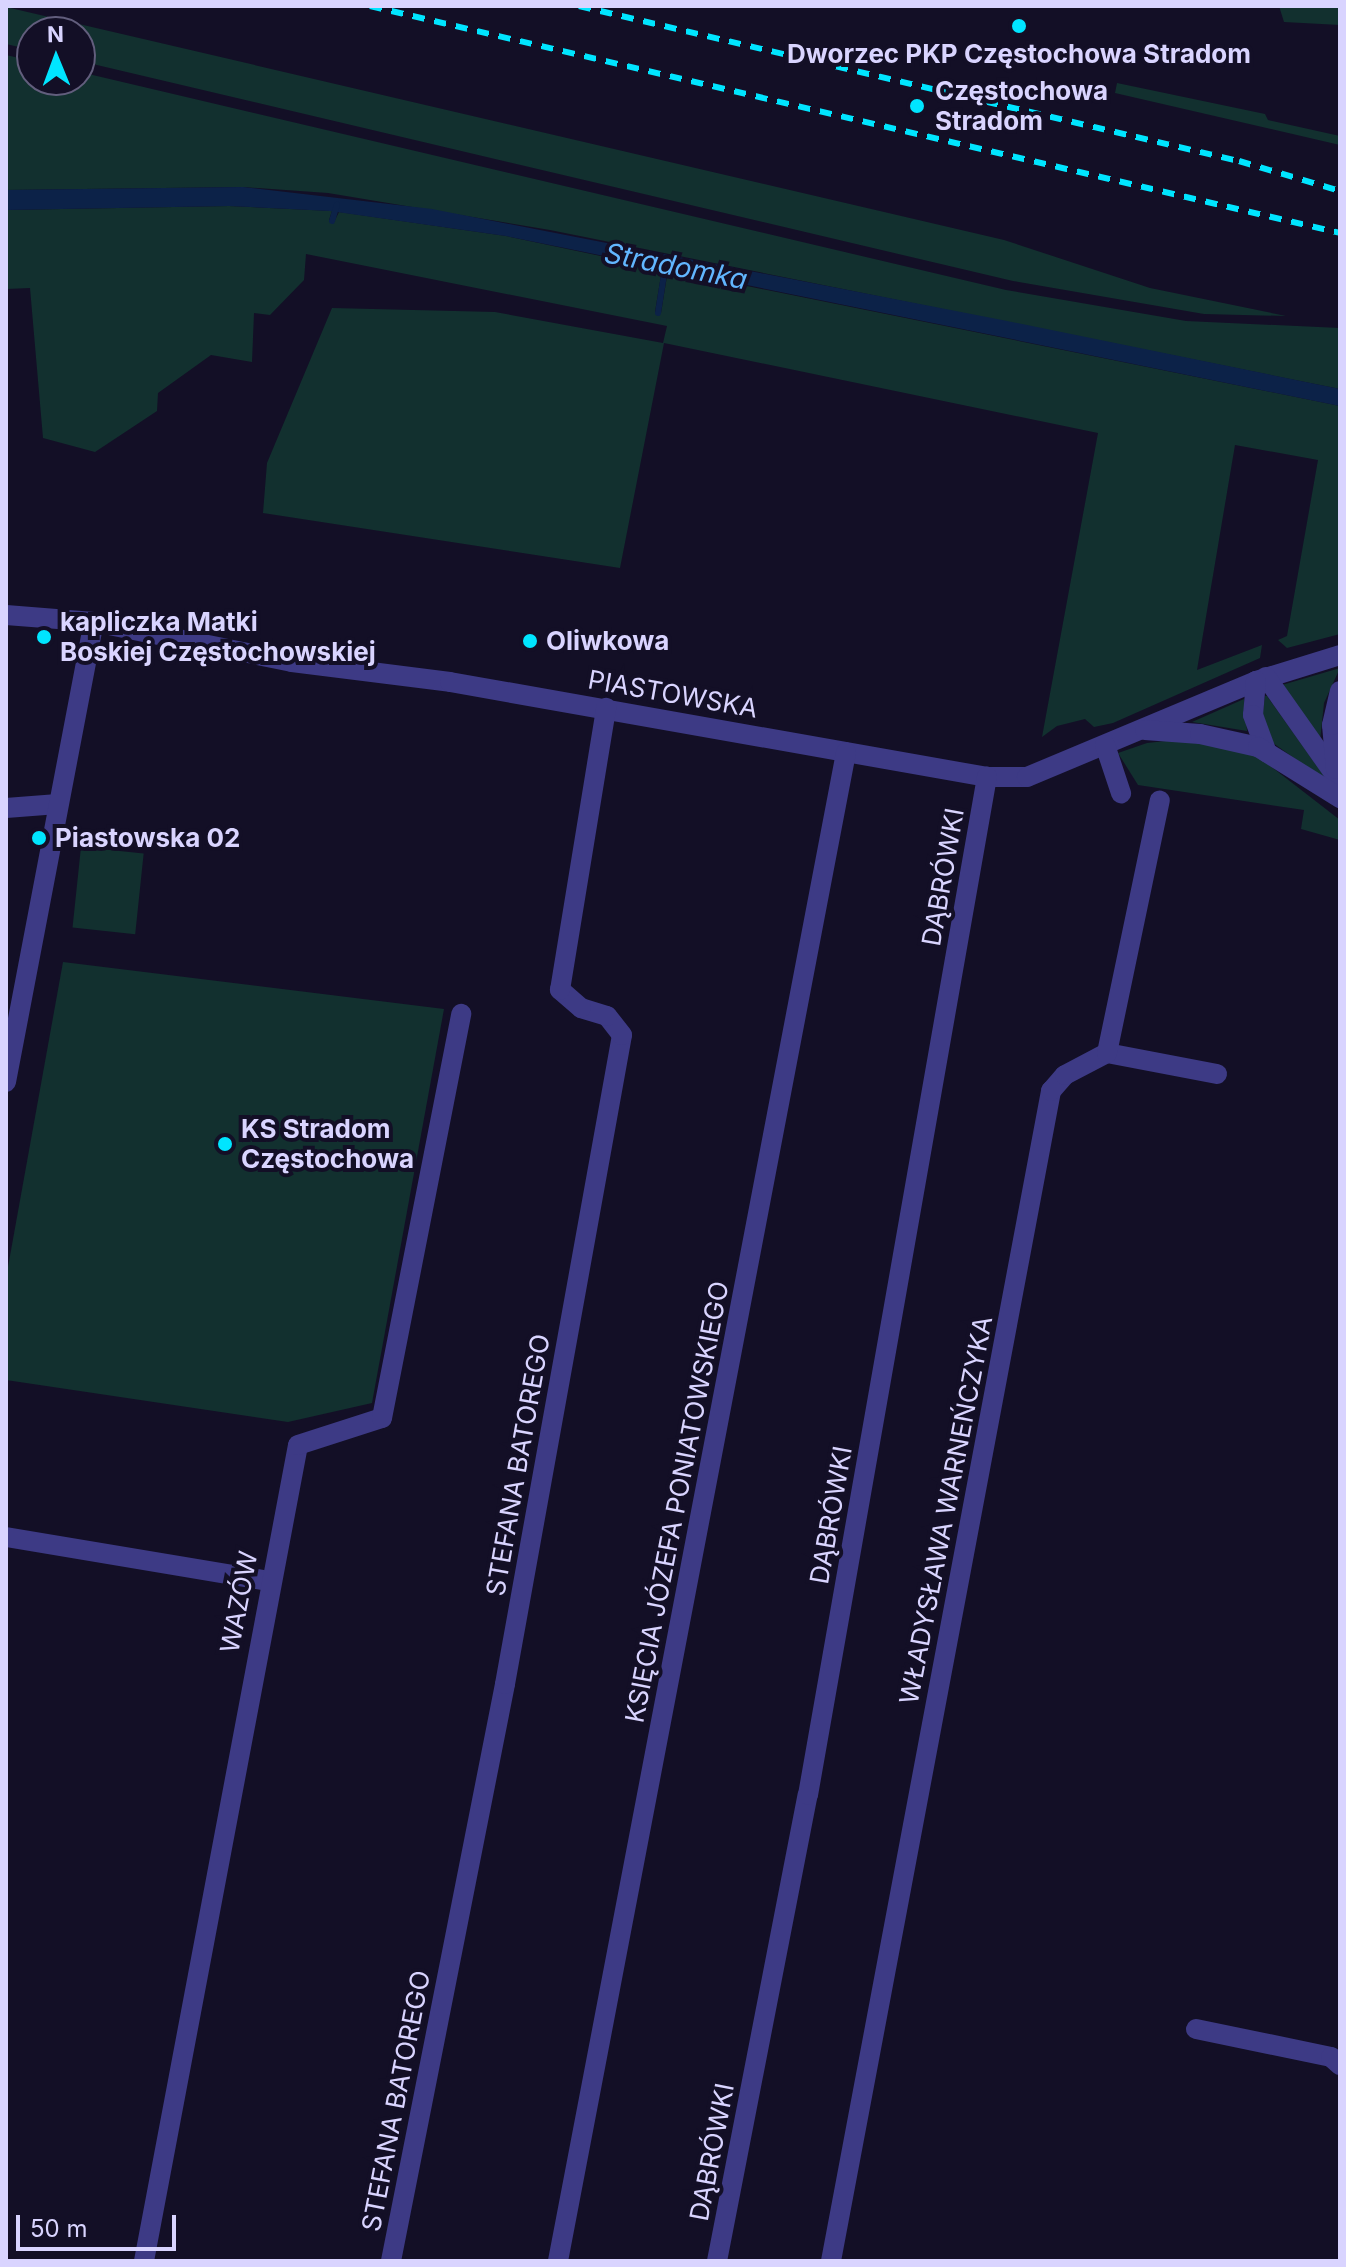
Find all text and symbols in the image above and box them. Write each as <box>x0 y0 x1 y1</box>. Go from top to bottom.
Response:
north arrow <box>16 16 96 96</box>
marker: Dworzec PKP Częstochowa Stradom <box>1010 17 1028 35</box>
text: N <box>47 21 64 47</box>
place label: Dworzec PKP Częstochowa Stradom <box>787 38 1251 70</box>
place label: Częstochowa Stradom <box>935 75 1108 136</box>
marker: Częstochowa Stradom <box>906 95 928 117</box>
water label: Stradomka <box>602 236 750 296</box>
place label: kapliczka Matki Boskiej Częstochowskiej <box>60 606 376 668</box>
place label: Oliwkowa <box>546 625 669 657</box>
marker: kapliczka Matki Boskiej Częstochowskiej <box>35 628 53 646</box>
marker: Oliwkowa <box>521 632 539 650</box>
street label: PIASTOWSKA <box>586 664 760 724</box>
street label: DĄBRÓWKI <box>916 806 970 948</box>
place label: Piastowska 02 <box>55 822 240 854</box>
marker: Piastowska 02 <box>30 829 48 847</box>
place label: KS Stradom Częstochowa <box>241 1113 414 1174</box>
marker: KS Stradom Częstochowa <box>216 1135 234 1153</box>
street label: KSIĘCIA JÓZEFA PONIATOWSKIEGO <box>619 1279 735 1725</box>
street label: WŁADYSŁAWA WARNEŃCZYKA <box>893 1313 999 1707</box>
street label: STEFANA BATOREGO <box>480 1332 556 1598</box>
street label: DĄBRÓWKI <box>804 1444 858 1586</box>
street label: WAZÓW <box>214 1548 264 1656</box>
street label: STEFANA BATOREGO <box>355 1968 437 2234</box>
street label: DĄBRÓWKI <box>683 2081 741 2223</box>
scale bar <box>20 2199 180 2249</box>
text: 50 m <box>30 2214 88 2243</box>

